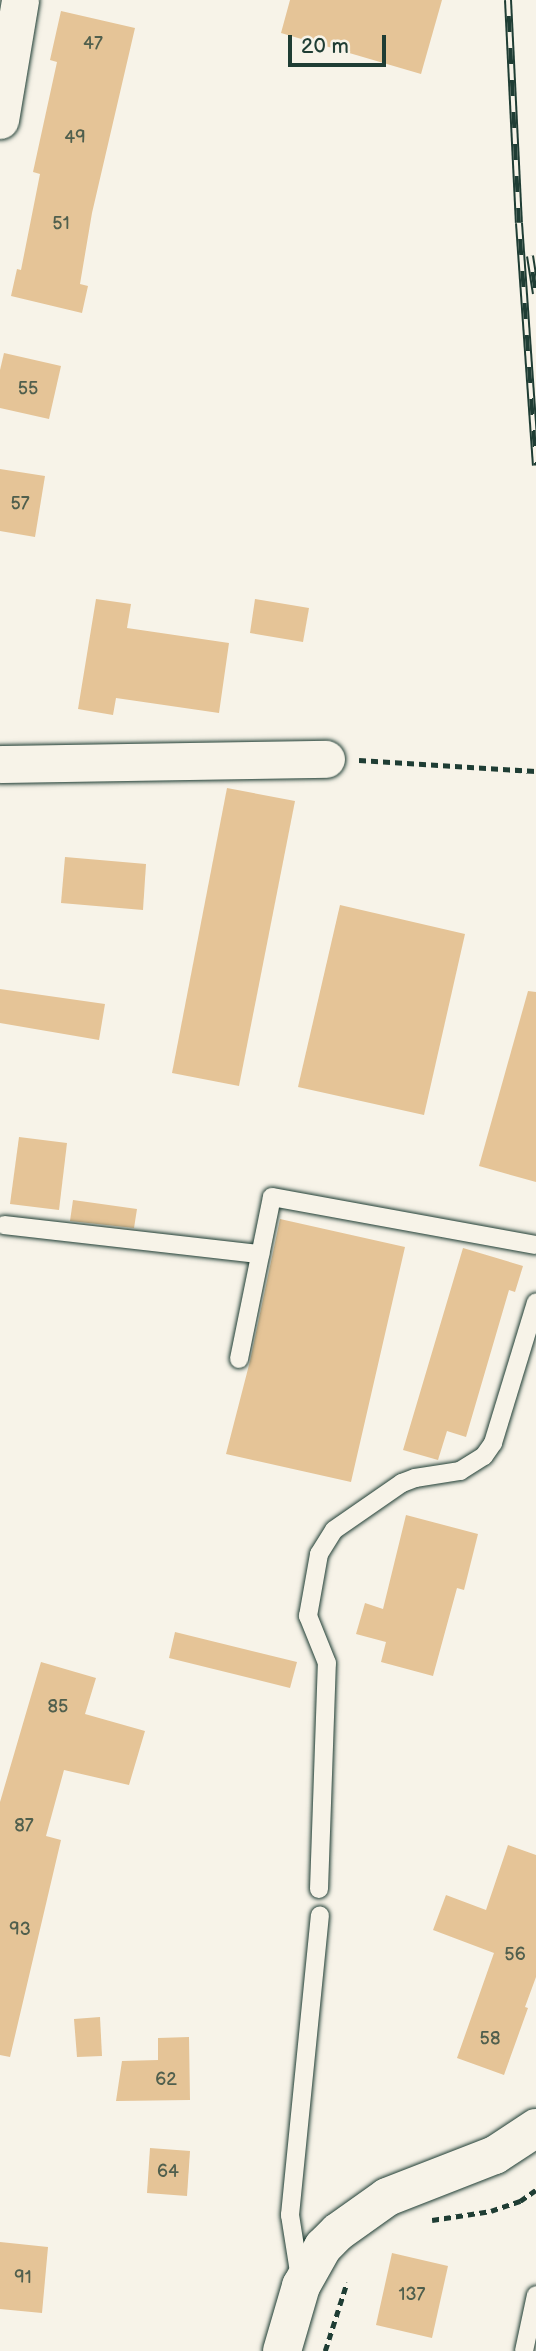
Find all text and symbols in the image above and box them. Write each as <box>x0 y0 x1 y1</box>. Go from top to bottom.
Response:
scale bar <box>291 21 389 65</box>
house number: 47 <box>83 33 103 55</box>
text: 20 m <box>301 34 349 59</box>
house number: 49 <box>64 127 86 149</box>
house number: 51 <box>52 213 70 235</box>
house number: 55 <box>18 378 38 400</box>
house number: 57 <box>10 493 30 515</box>
house number: 85 <box>48 1696 68 1718</box>
house number: 87 <box>14 1815 34 1837</box>
house number: 93 <box>9 1919 31 1941</box>
house number: 56 <box>504 1944 526 1966</box>
house number: 58 <box>480 2028 500 2050</box>
house number: 62 <box>155 2069 177 2091</box>
house number: 64 <box>157 2161 179 2183</box>
house number: 91 <box>14 2267 32 2289</box>
house number: 137 <box>399 2284 425 2306</box>

